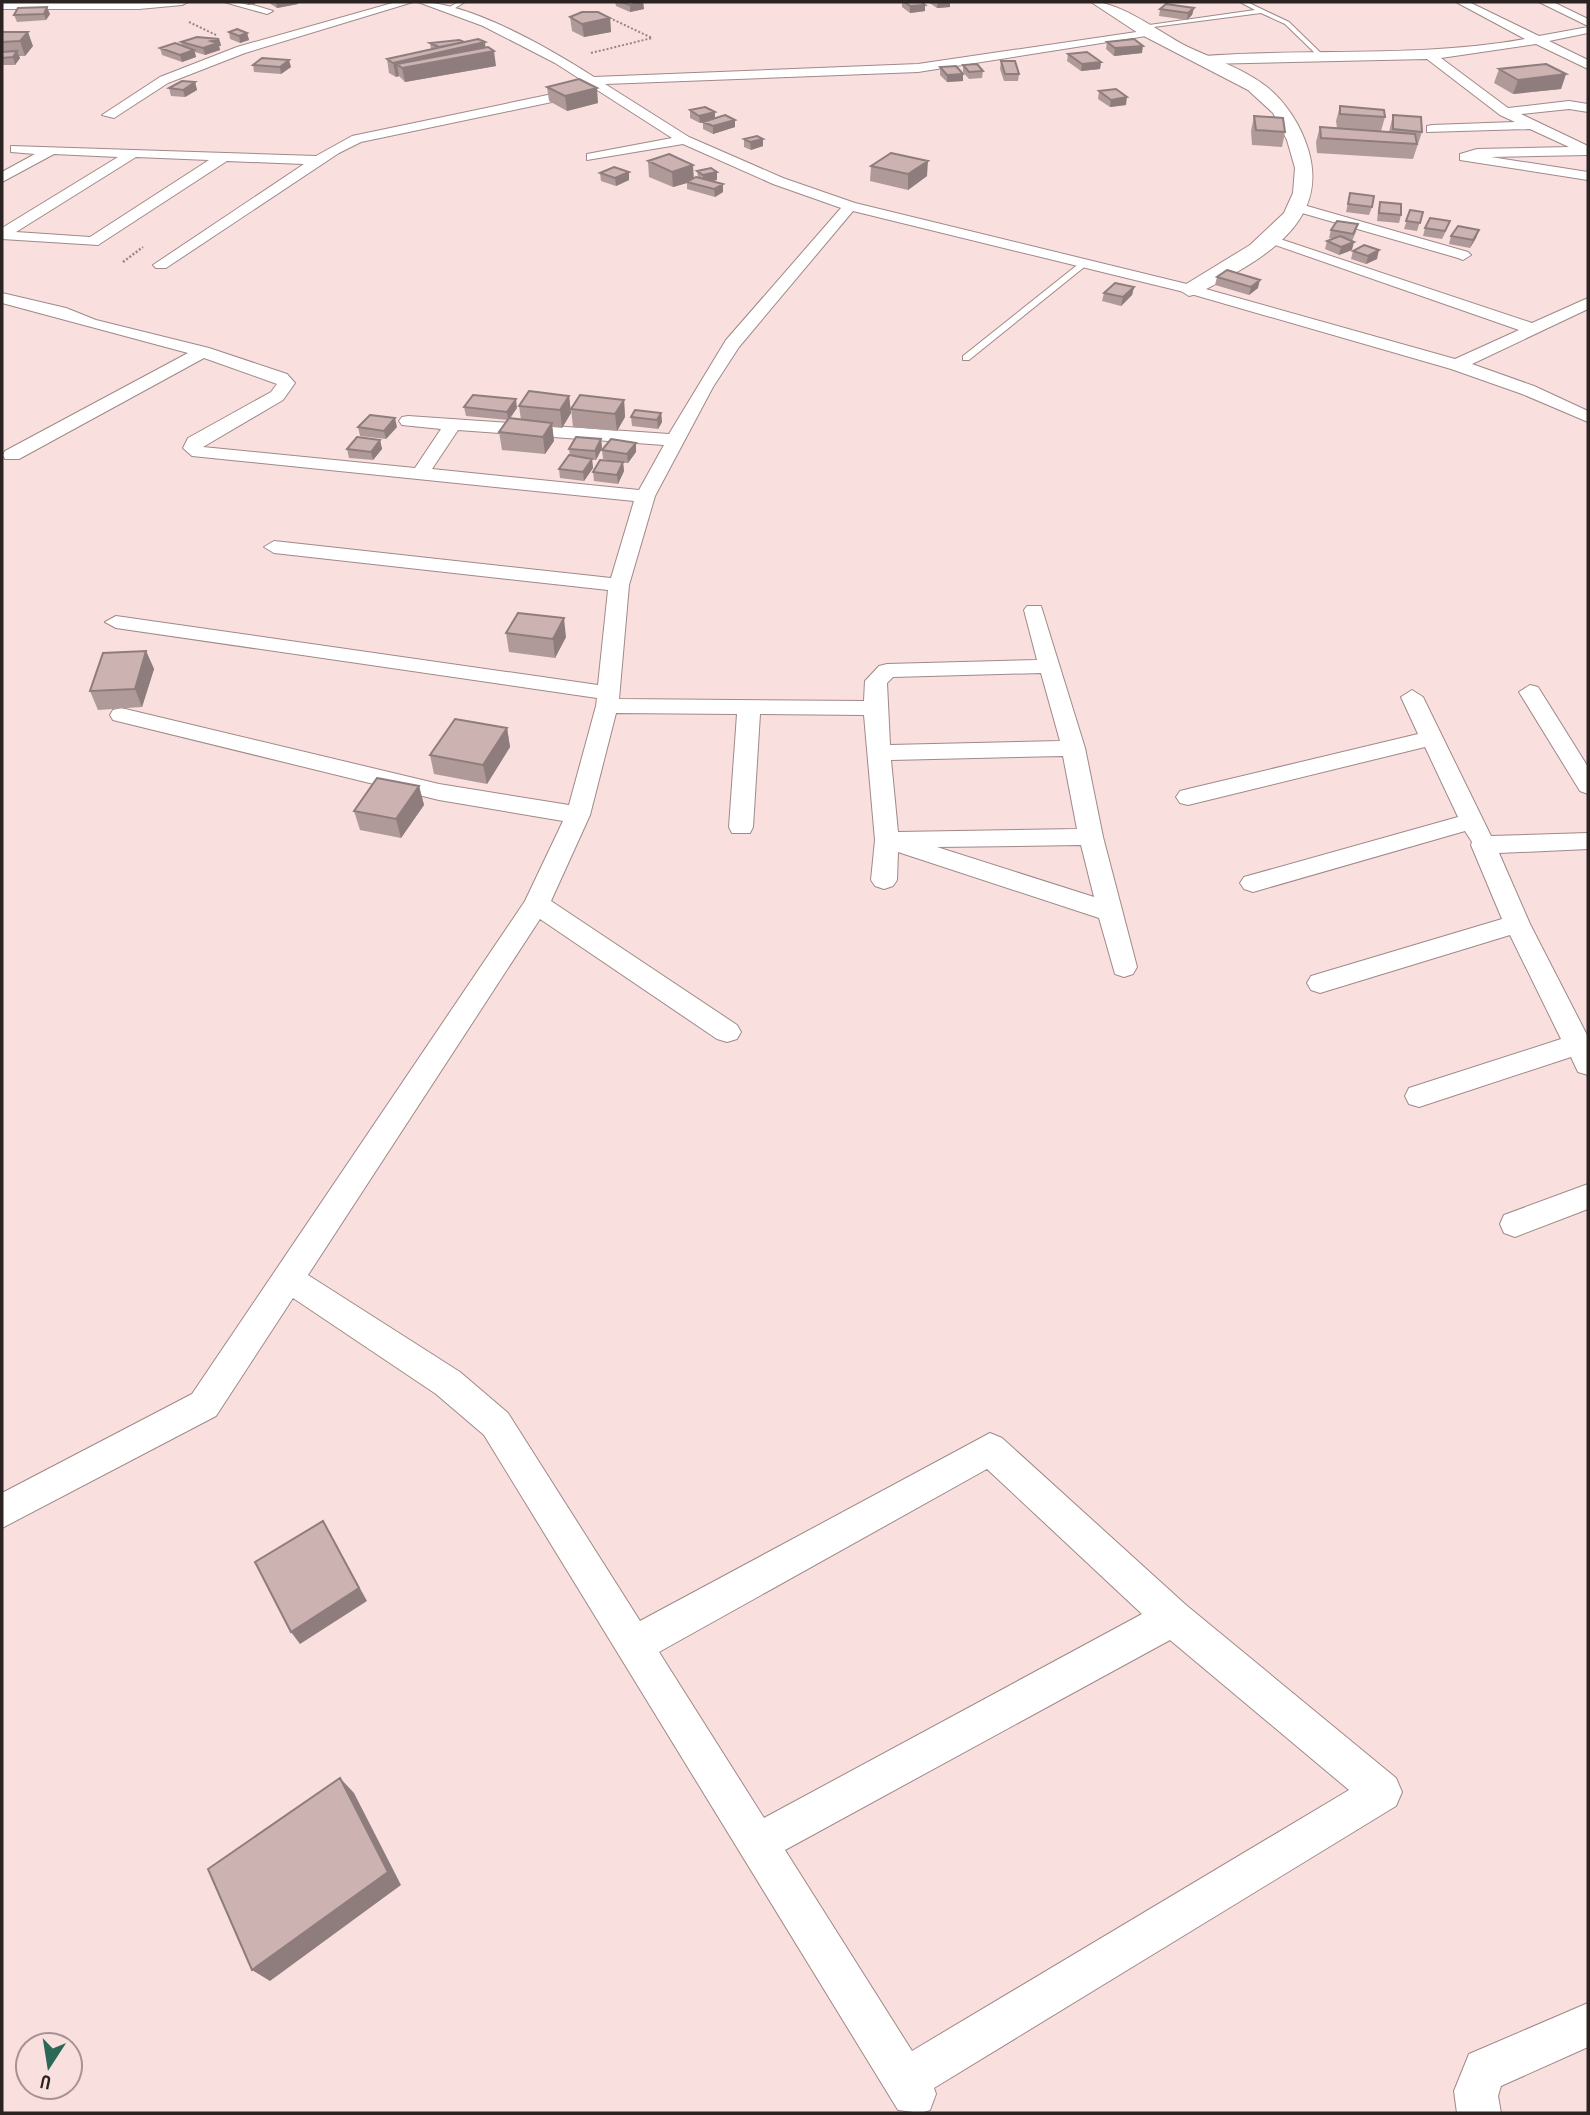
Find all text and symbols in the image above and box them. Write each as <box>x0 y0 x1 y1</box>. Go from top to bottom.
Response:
north arrow <box>14 2031 84 2101</box>
text: U <box>38 2070 53 2095</box>

